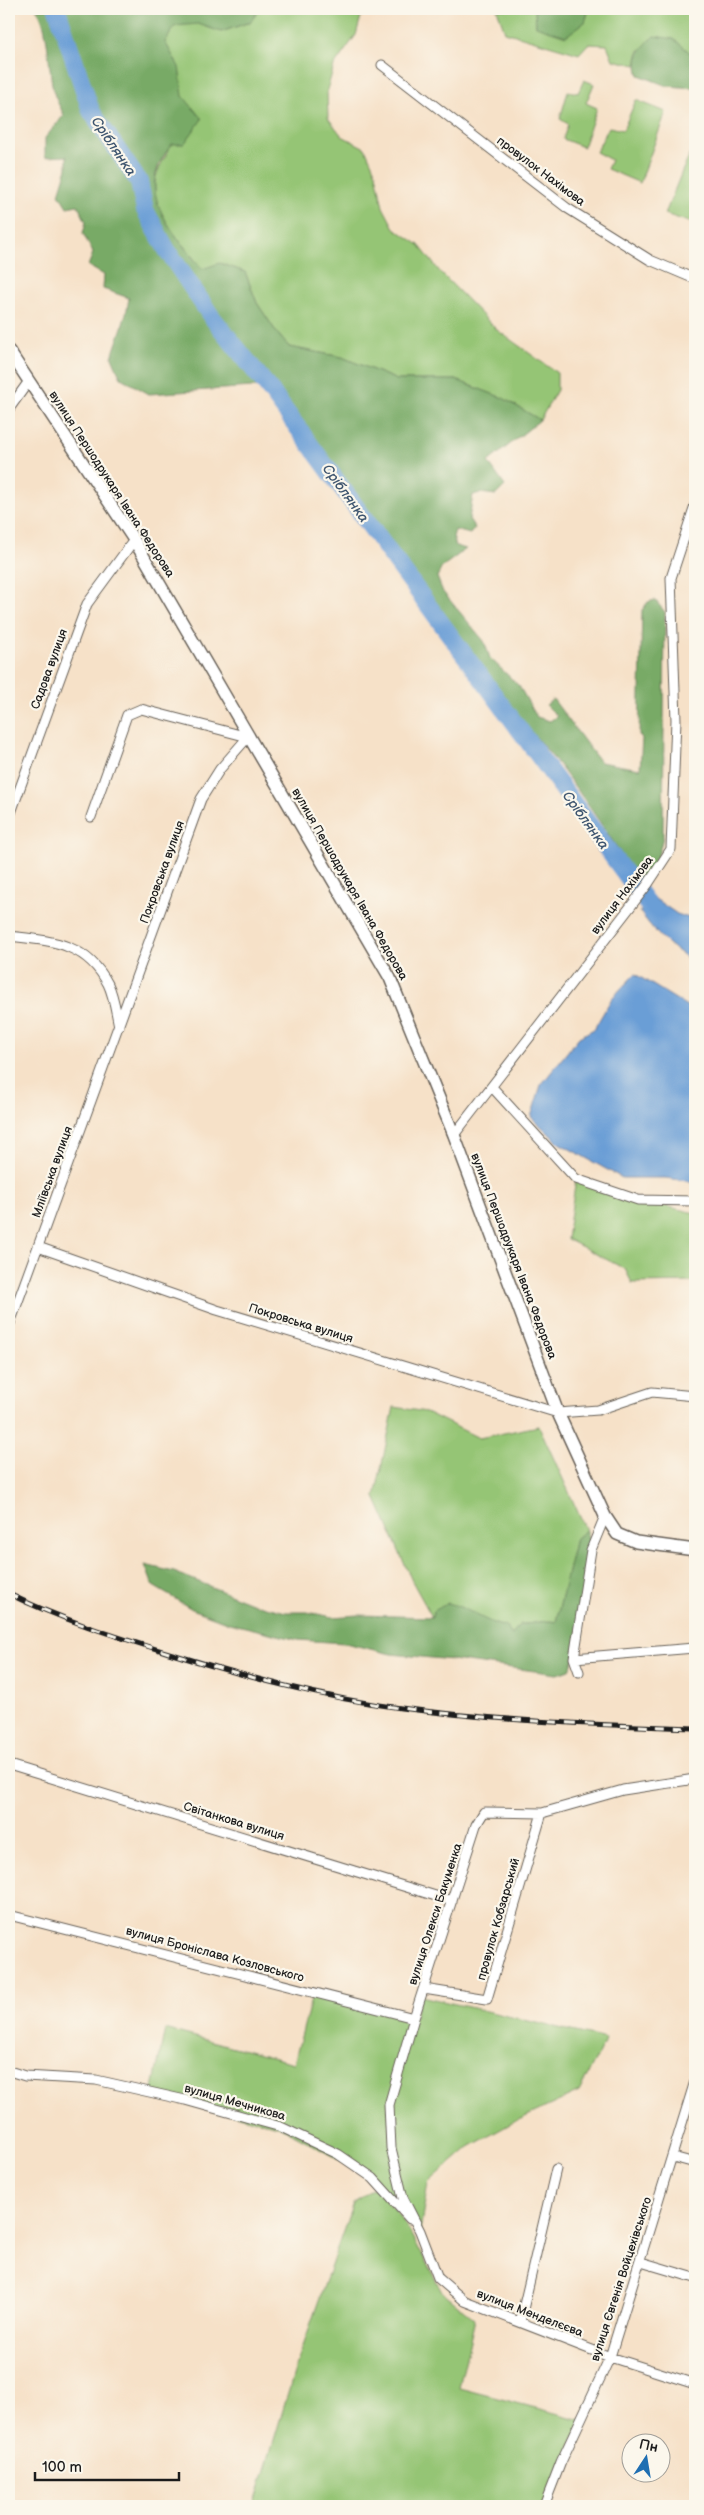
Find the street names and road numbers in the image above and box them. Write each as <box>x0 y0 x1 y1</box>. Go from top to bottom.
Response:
street label: провулок Нахімова <box>494 133 588 209</box>
street label: вулиця Першодрукаря Івана Федорова <box>46 388 178 580</box>
street label: Садова вулиця <box>28 627 71 711</box>
street label: вулиця Першодрукаря Івана Федорова <box>288 786 411 983</box>
street label: Покровська вулиця <box>137 818 188 926</box>
street label: вулиця Нахімова <box>588 853 657 937</box>
street label: Мліївська вулиця <box>29 1124 76 1220</box>
street label: вулиця Першодрукаря Івана Федорова <box>467 1151 560 1361</box>
street label: Покровська вулиця <box>247 1300 355 1347</box>
street label: Світанкова вулиця <box>182 1799 286 1844</box>
street label: вулиця Олекси Бакуменка <box>405 1841 466 1987</box>
street label: провулок Кобзарський <box>474 1856 523 1982</box>
street label: вулиця Броніслава Козловського <box>124 1923 306 1986</box>
street label: вулиця Мечникова <box>183 2081 287 2124</box>
street label: вулиця Євгенія Войцехівського <box>588 2195 655 2363</box>
street label: вулиця Менделєєва <box>475 2286 585 2341</box>

